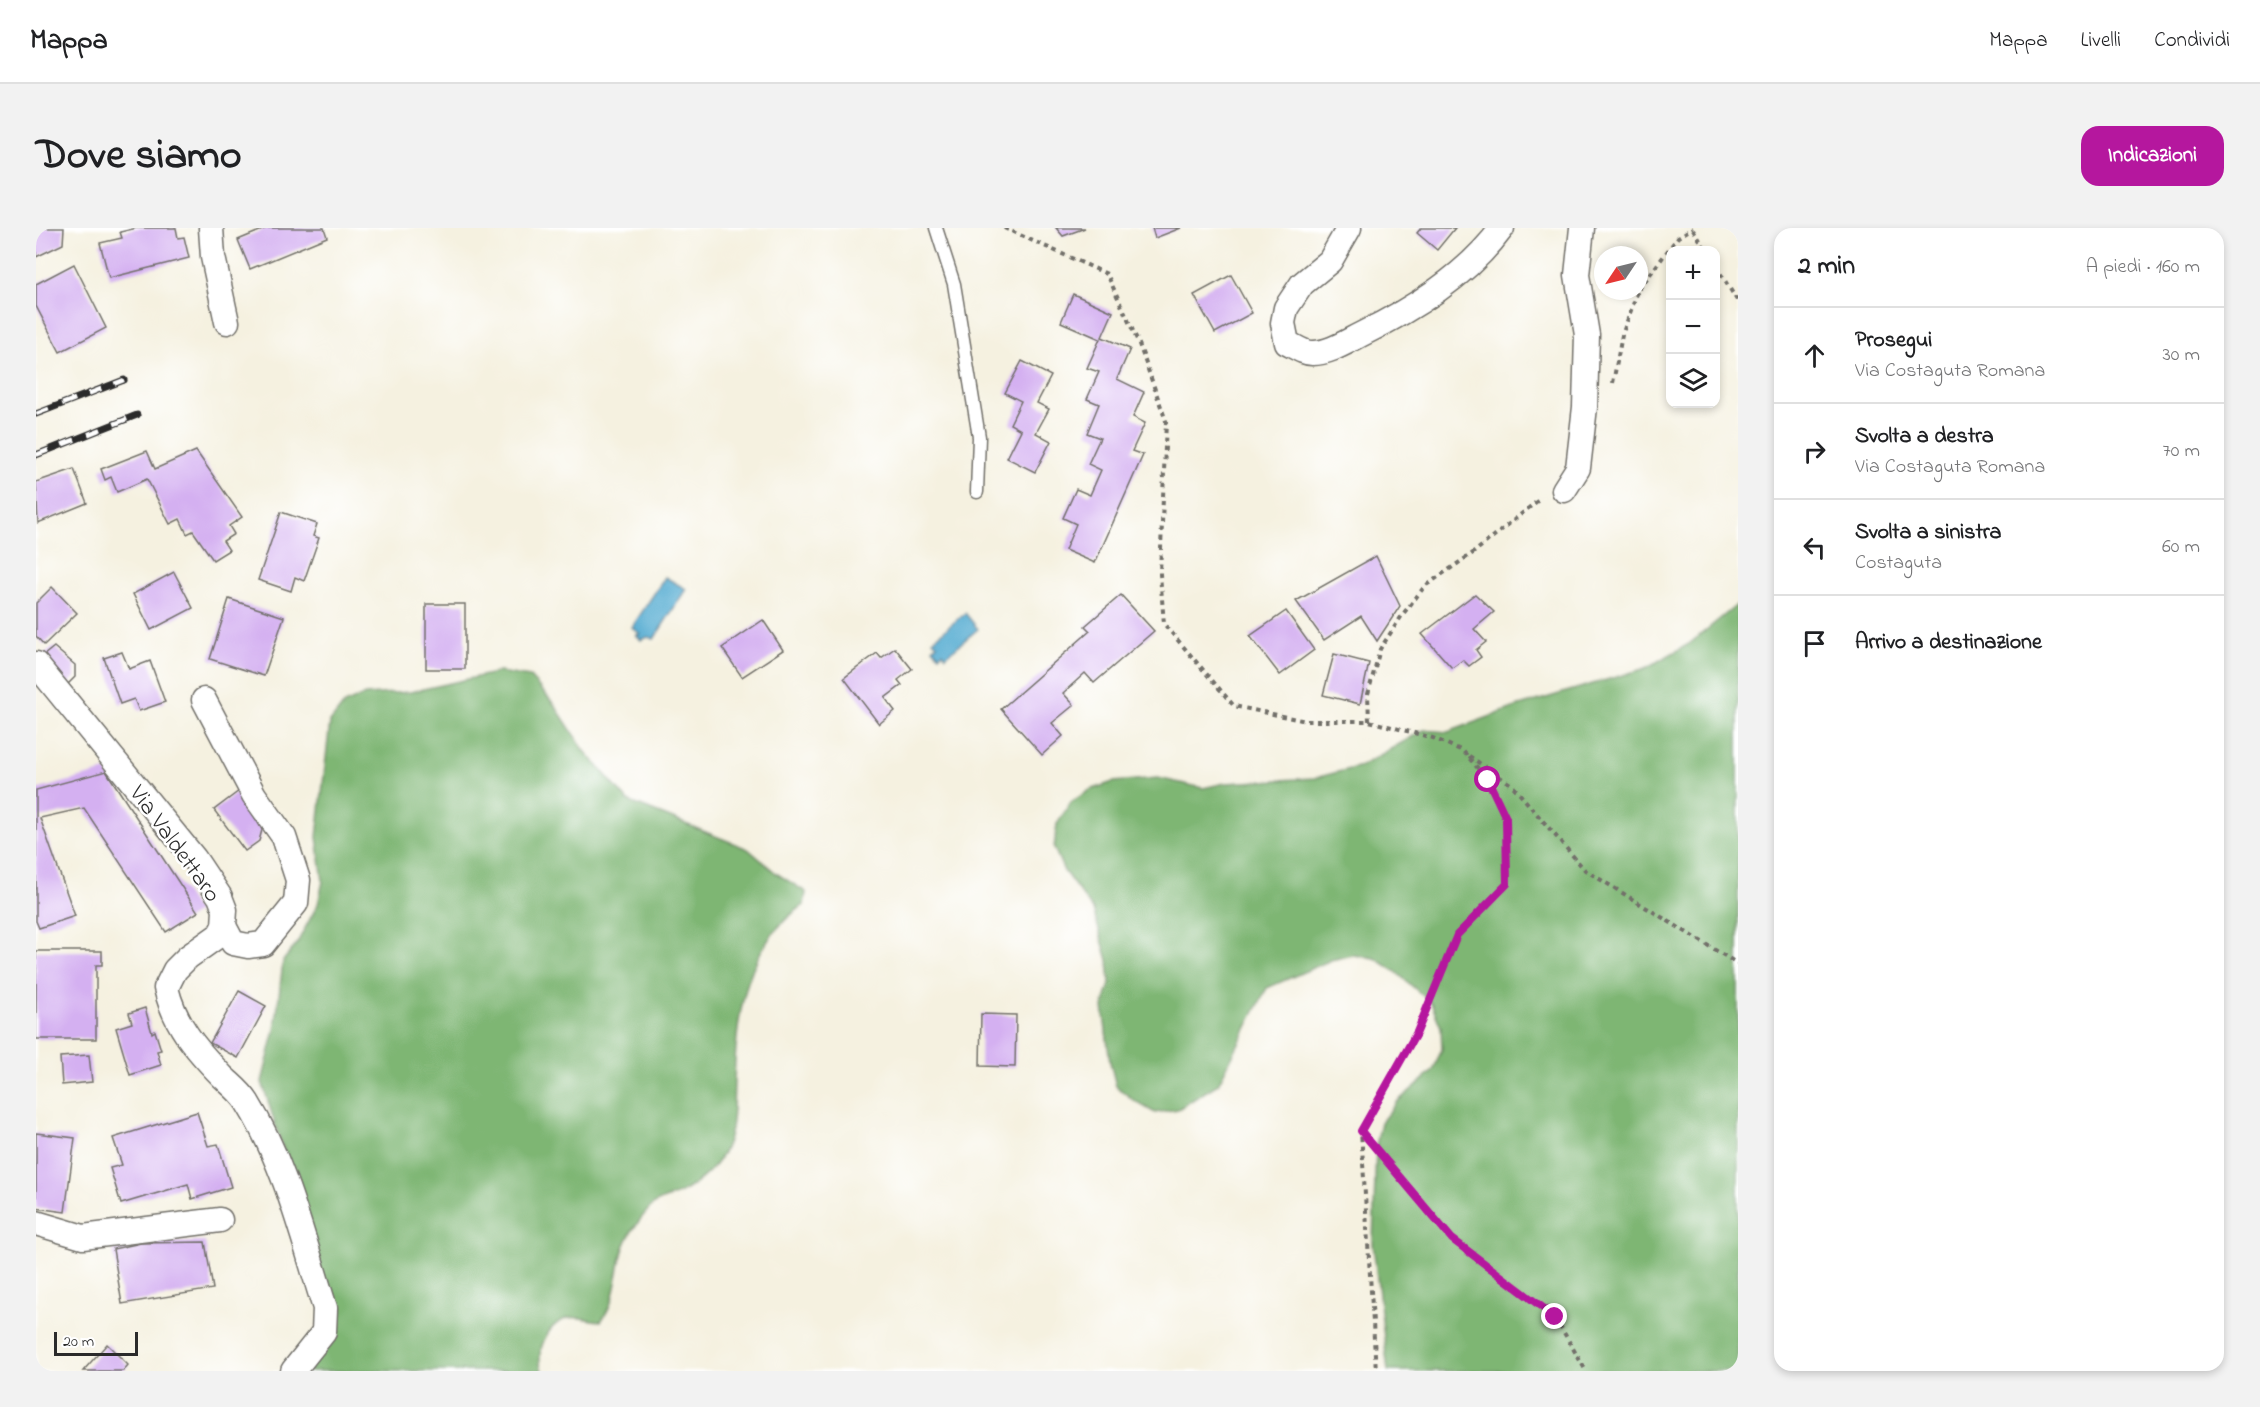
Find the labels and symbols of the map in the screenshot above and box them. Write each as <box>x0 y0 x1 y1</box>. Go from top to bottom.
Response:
north arrow <box>1594 246 1648 300</box>
route start <box>1474 766 1500 792</box>
street label: Via Valdettaro <box>119 778 228 910</box>
route end <box>1541 1303 1567 1329</box>
scale bar <box>54 1329 138 1356</box>

